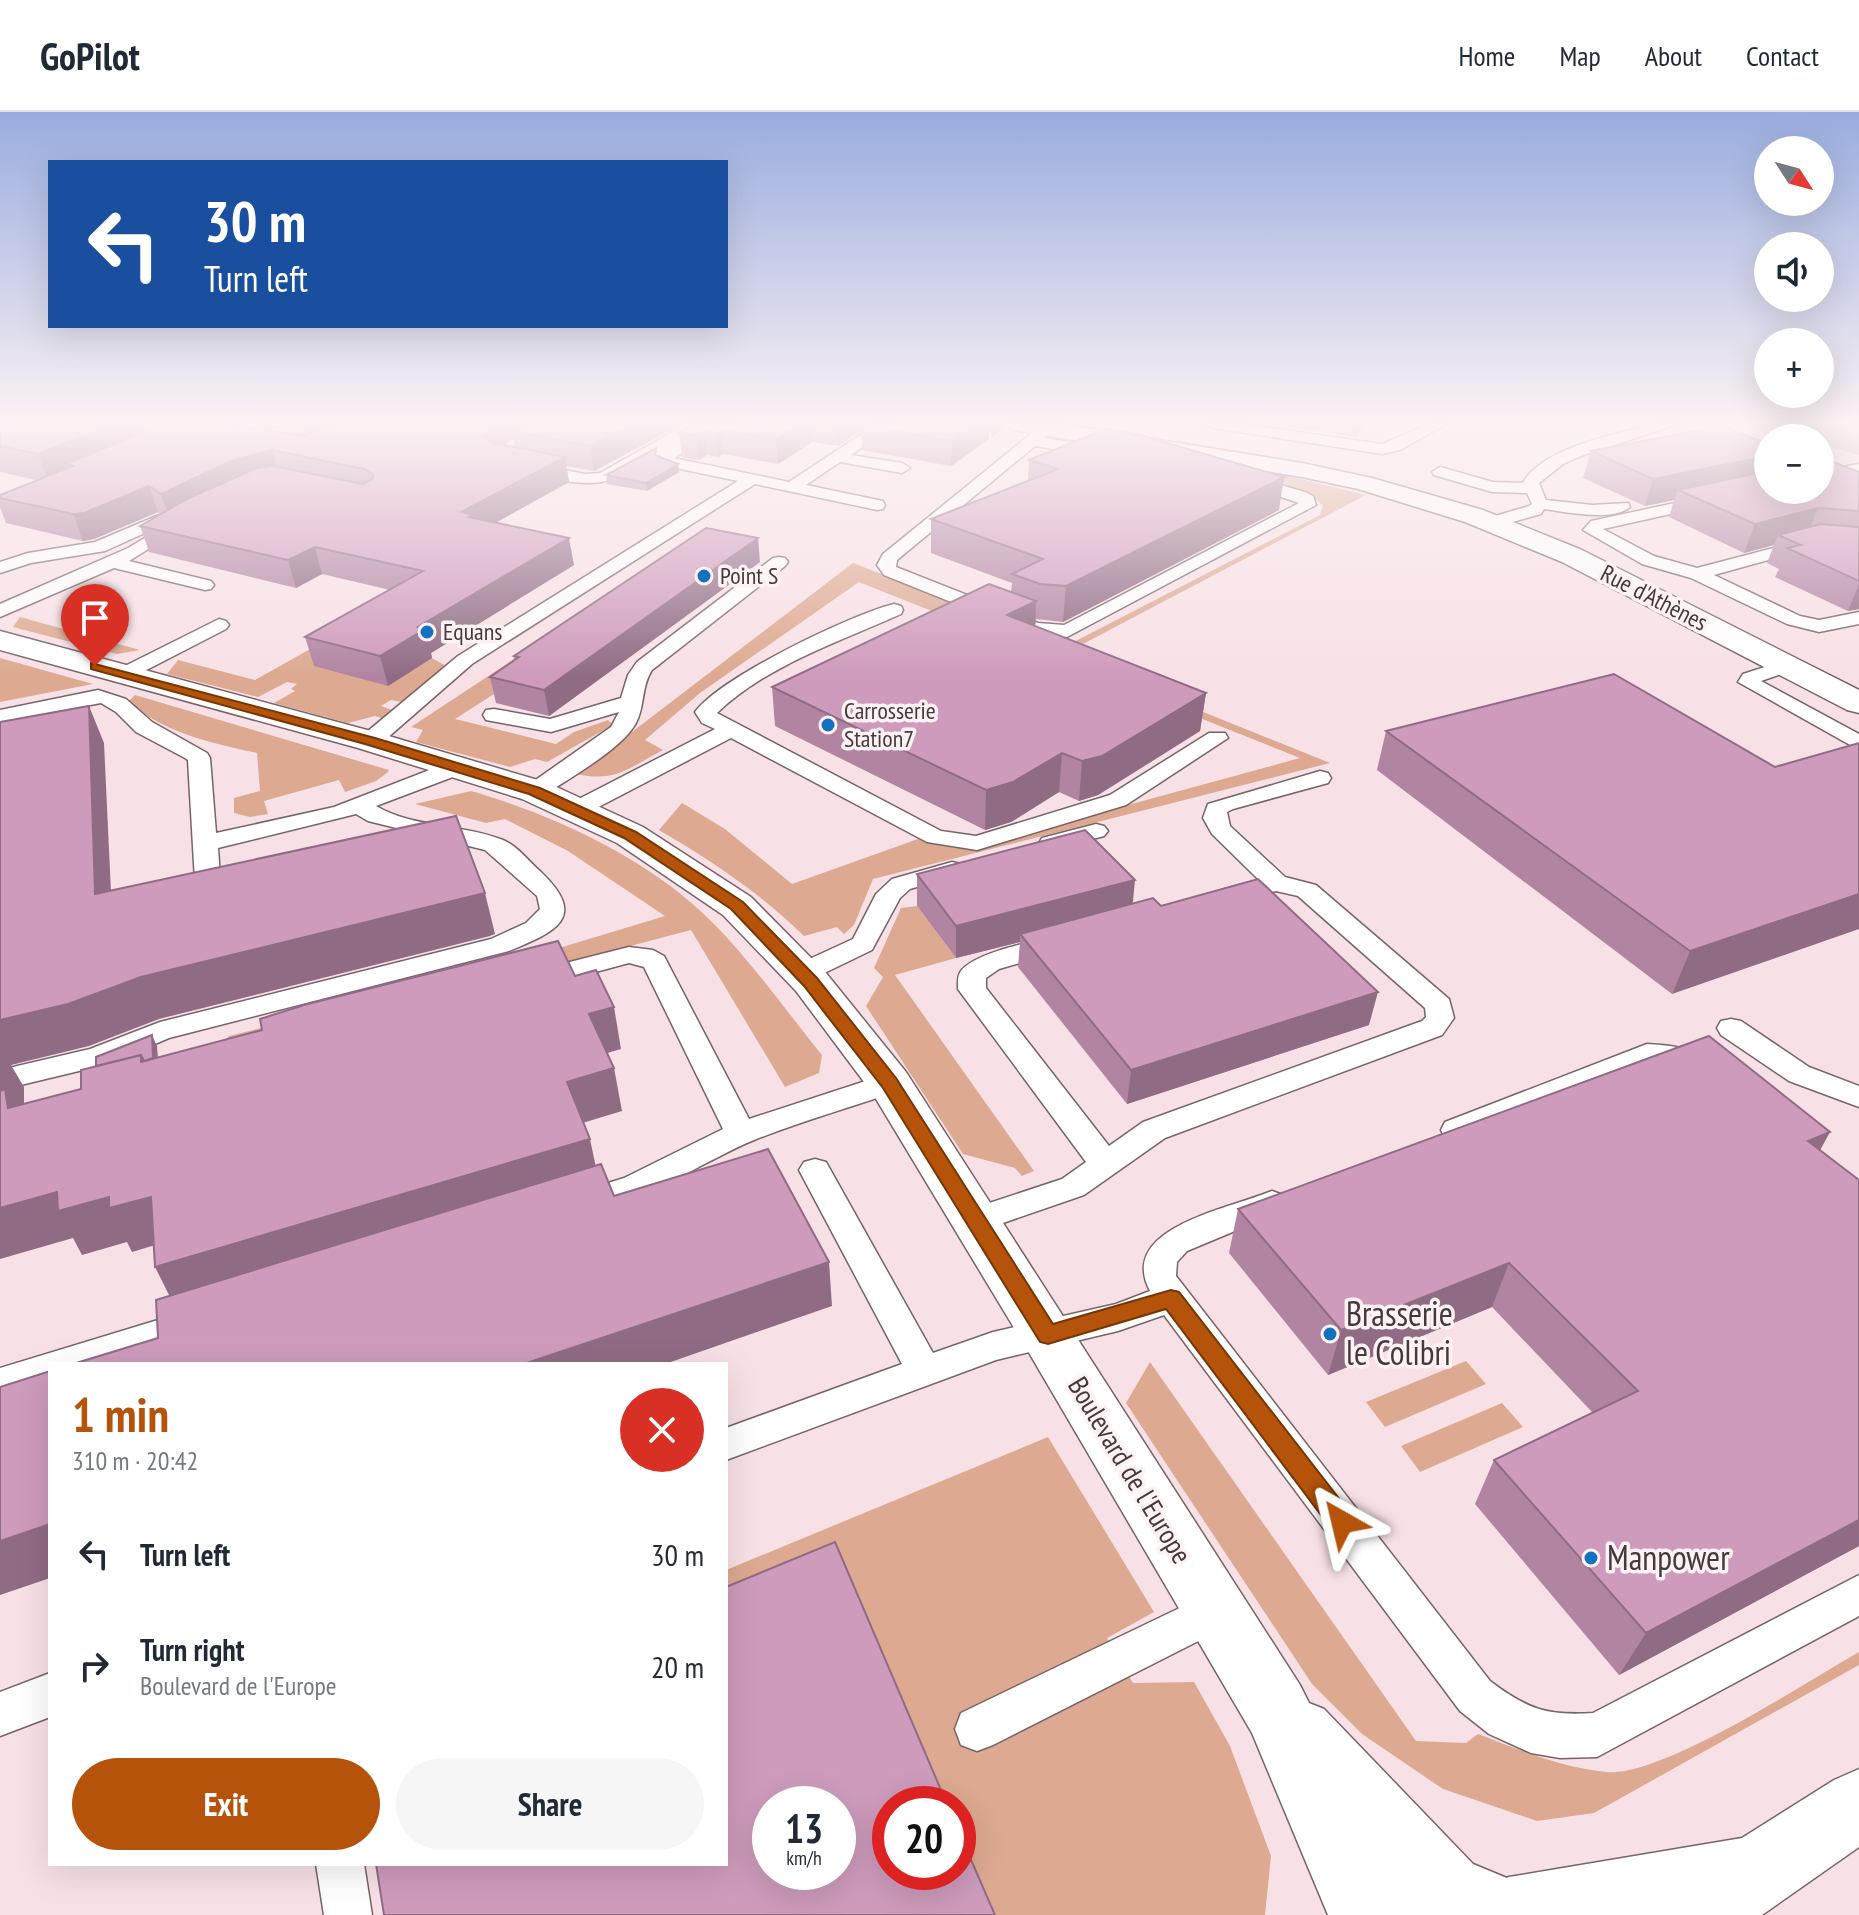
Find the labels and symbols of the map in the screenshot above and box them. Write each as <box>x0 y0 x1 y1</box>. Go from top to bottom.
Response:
north arrow <box>1754 136 1834 216</box>
street label: Rue d'Athènes <box>1596 557 1713 638</box>
place label: Point S <box>720 560 778 591</box>
marker: Point S <box>695 567 713 585</box>
pin <box>61 584 129 666</box>
place label: Equans <box>443 616 502 647</box>
marker: Equans <box>418 623 436 641</box>
place label: Carrosserie Station7 <box>844 695 936 754</box>
marker: Carrosserie Station7 <box>819 716 837 734</box>
place label: Brasserie le Colibri <box>1346 1291 1453 1374</box>
marker: Brasserie le Colibri <box>1321 1325 1339 1343</box>
street label: Boulevard de l'Europe <box>1060 1369 1201 1570</box>
position arrow <box>1300 1480 1384 1564</box>
place label: Manpower <box>1607 1535 1730 1579</box>
marker: Manpower <box>1582 1549 1600 1567</box>
speed limit sign: 20 <box>872 1786 976 1890</box>

